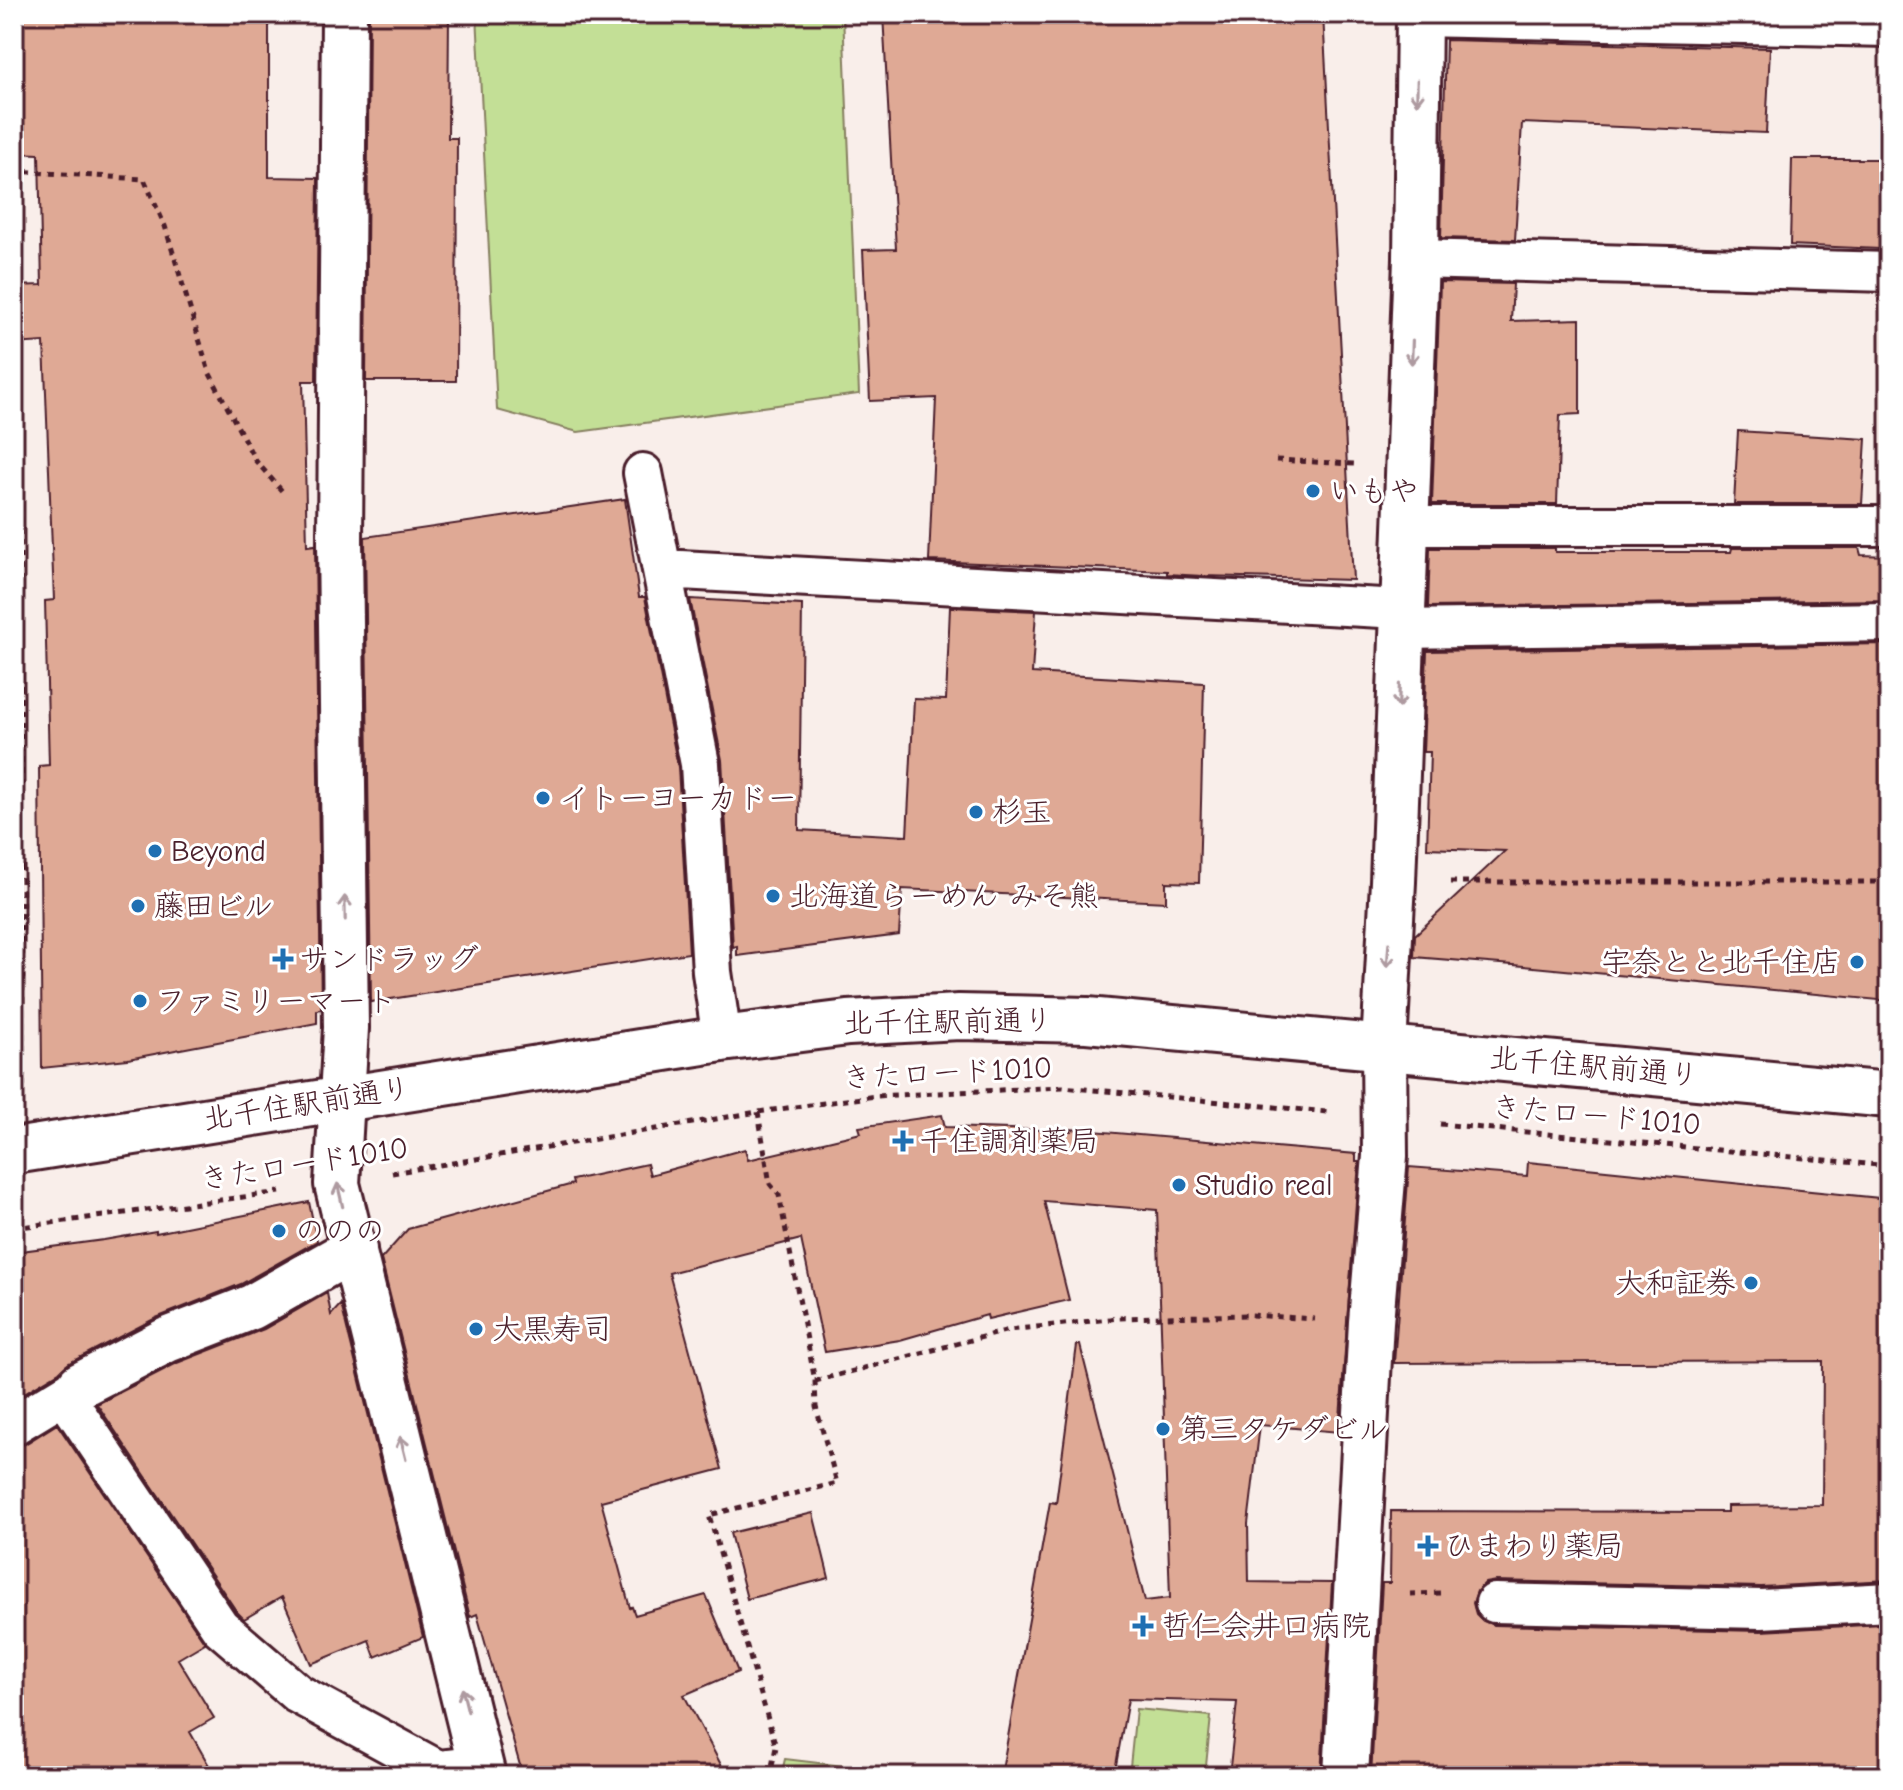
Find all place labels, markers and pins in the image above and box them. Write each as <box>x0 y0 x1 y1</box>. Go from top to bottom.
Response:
place label: いもや <box>1329 474 1419 509</box>
marker: いもや <box>1304 482 1322 500</box>
place label: イトーヨーカドー <box>559 781 797 816</box>
marker: イトーヨーカドー <box>534 789 552 807</box>
place label: 杉玉 <box>992 795 1052 830</box>
marker: 杉玉 <box>967 803 985 821</box>
place label: Beyond <box>171 834 266 869</box>
marker: Beyond <box>146 842 164 860</box>
place label: 北海道らーめん みそ熊 <box>789 879 1099 914</box>
marker: 北海道らーめん みそ熊 <box>764 887 782 905</box>
place label: 藤田ビル <box>154 889 273 924</box>
marker: 藤田ビル <box>129 897 147 915</box>
place label: サンドラッグ <box>299 942 479 977</box>
place label: 宇奈とと北千住店 <box>1601 945 1841 980</box>
marker: サンドラッグ <box>274 950 292 968</box>
marker: 宇奈とと北千住店 <box>1848 953 1866 971</box>
place label: ファミリーマート <box>156 984 397 1019</box>
marker: ファミリーマート <box>131 992 149 1010</box>
place label: 千住調剤薬局 <box>919 1124 1099 1159</box>
marker: 千住調剤薬局 <box>894 1132 912 1150</box>
place label: Studio real <box>1195 1168 1333 1203</box>
marker: Studio real <box>1170 1176 1188 1194</box>
place label: ののの <box>295 1214 385 1249</box>
marker: ののの <box>270 1222 288 1240</box>
place label: 大和証券 <box>1615 1266 1735 1301</box>
marker: 大和証券 <box>1742 1274 1760 1292</box>
place label: 大黒寿司 <box>492 1312 612 1347</box>
marker: 大黒寿司 <box>467 1320 485 1338</box>
place label: 第三タケダビル <box>1179 1412 1388 1447</box>
marker: 第三タケダビル <box>1154 1420 1172 1438</box>
place label: ひまわり薬局 <box>1444 1529 1624 1564</box>
marker: ひまわり薬局 <box>1419 1537 1437 1555</box>
place label: 哲仁会井口病院 <box>1161 1609 1371 1644</box>
marker: 哲仁会井口病院 <box>1132 1615 1154 1637</box>

